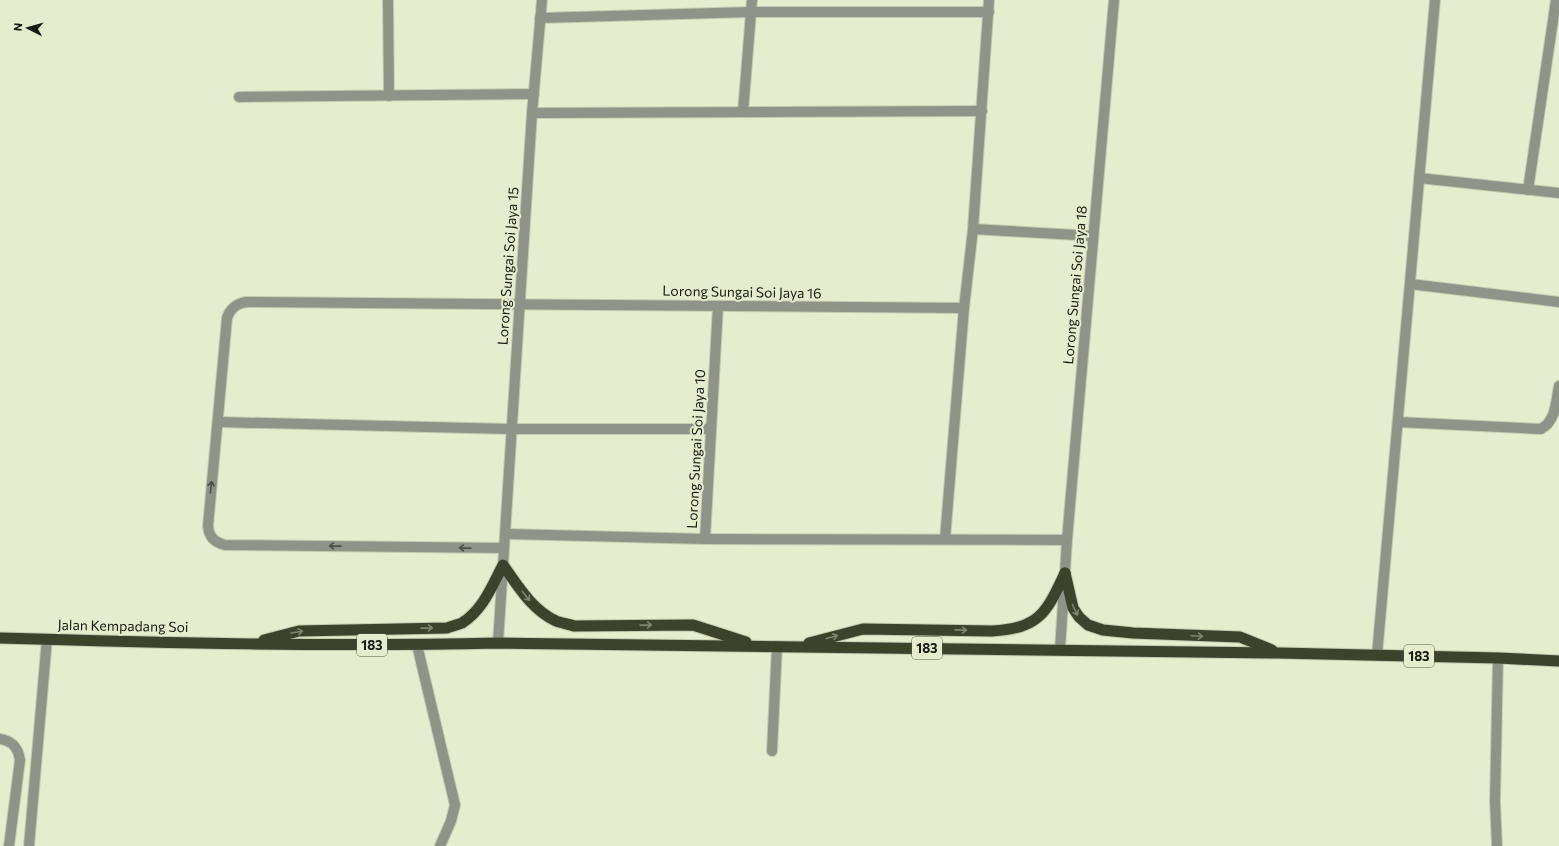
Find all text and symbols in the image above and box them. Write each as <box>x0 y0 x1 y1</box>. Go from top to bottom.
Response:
north arrow <box>8 8 48 48</box>
text: N <box>11 22 24 32</box>
street label: Lorong Sungai Soi Jaya 15 <box>493 186 522 346</box>
street label: Lorong Sungai Soi Jaya 18 <box>1059 205 1090 365</box>
street label: Lorong Sungai Soi Jaya 16 <box>662 282 822 301</box>
street label: Lorong Sungai Soi Jaya 10 <box>683 369 708 529</box>
one-way arrow <box>208 481 215 494</box>
one-way arrow <box>329 542 342 550</box>
one-way arrow <box>459 544 472 552</box>
one-way arrow <box>522 591 531 602</box>
one-way arrow <box>1072 604 1079 616</box>
street label: Jalan Kempadang Soi <box>57 616 189 635</box>
one-way arrow <box>639 621 652 629</box>
one-way arrow <box>420 624 433 632</box>
one-way arrow <box>954 626 967 634</box>
one-way arrow <box>290 628 303 636</box>
one-way arrow <box>826 632 839 640</box>
one-way arrow <box>1190 632 1203 639</box>
road number: 183 <box>357 634 387 656</box>
road number: 183 <box>912 637 942 659</box>
road number: 183 <box>1404 645 1434 667</box>

